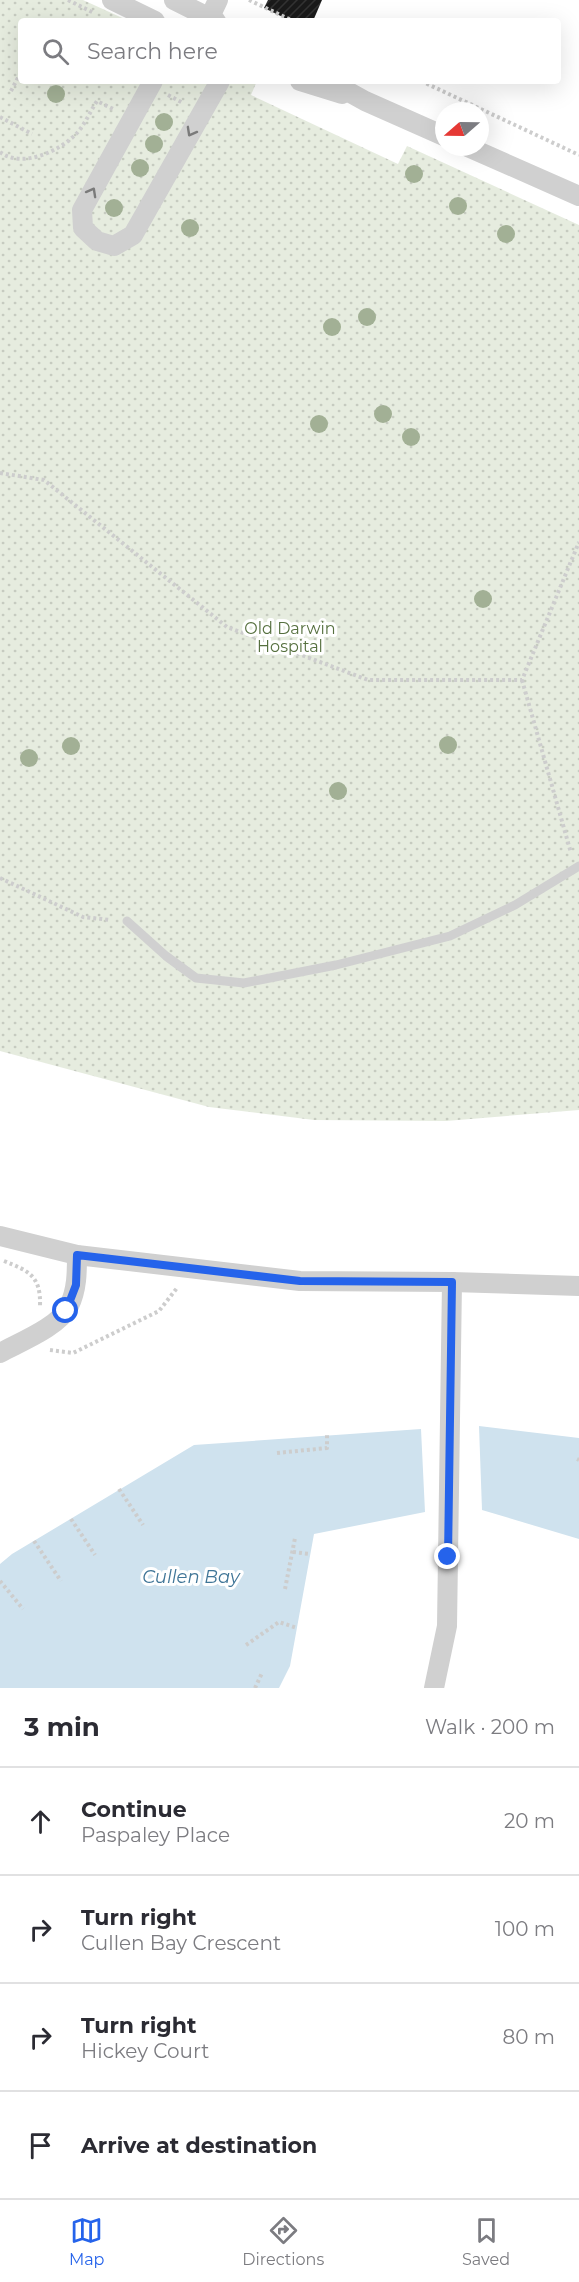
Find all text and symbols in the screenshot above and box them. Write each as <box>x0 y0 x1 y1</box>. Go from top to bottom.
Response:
search box <box>18 18 561 84</box>
icon: search <box>39 35 72 68</box>
text: Search here <box>87 38 218 65</box>
north arrow <box>435 102 489 156</box>
one-way arrow <box>187 125 198 136</box>
one-way arrow <box>85 188 96 198</box>
park label: Old Darwin Hospital <box>244 619 336 656</box>
route start <box>52 1297 78 1323</box>
route end <box>434 1543 460 1569</box>
water label: Cullen Bay <box>142 1566 241 1588</box>
text: 3 min <box>24 1711 100 1743</box>
text: Walk · 200 m <box>425 1715 555 1739</box>
text: Continue <box>81 1796 187 1823</box>
icon: ahead <box>24 1805 57 1838</box>
text: 20 m <box>504 1809 555 1833</box>
text: Paspaley Place <box>81 1823 230 1847</box>
text: Turn right <box>81 1904 196 1931</box>
icon: right <box>24 1913 57 1946</box>
text: 100 m <box>495 1917 555 1941</box>
text: Cullen Bay Crescent <box>81 1931 281 1955</box>
text: Turn right <box>81 2012 196 2039</box>
icon: right <box>24 2021 57 2054</box>
text: 80 m <box>503 2025 555 2049</box>
text: Hickey Court <box>81 2039 209 2063</box>
icon: arrive <box>24 2129 57 2162</box>
text: Arrive at destination <box>81 2132 317 2159</box>
tab: Map <box>69 2214 104 2269</box>
tab: Directions <box>242 2214 324 2269</box>
tab: Saved <box>462 2214 510 2269</box>

